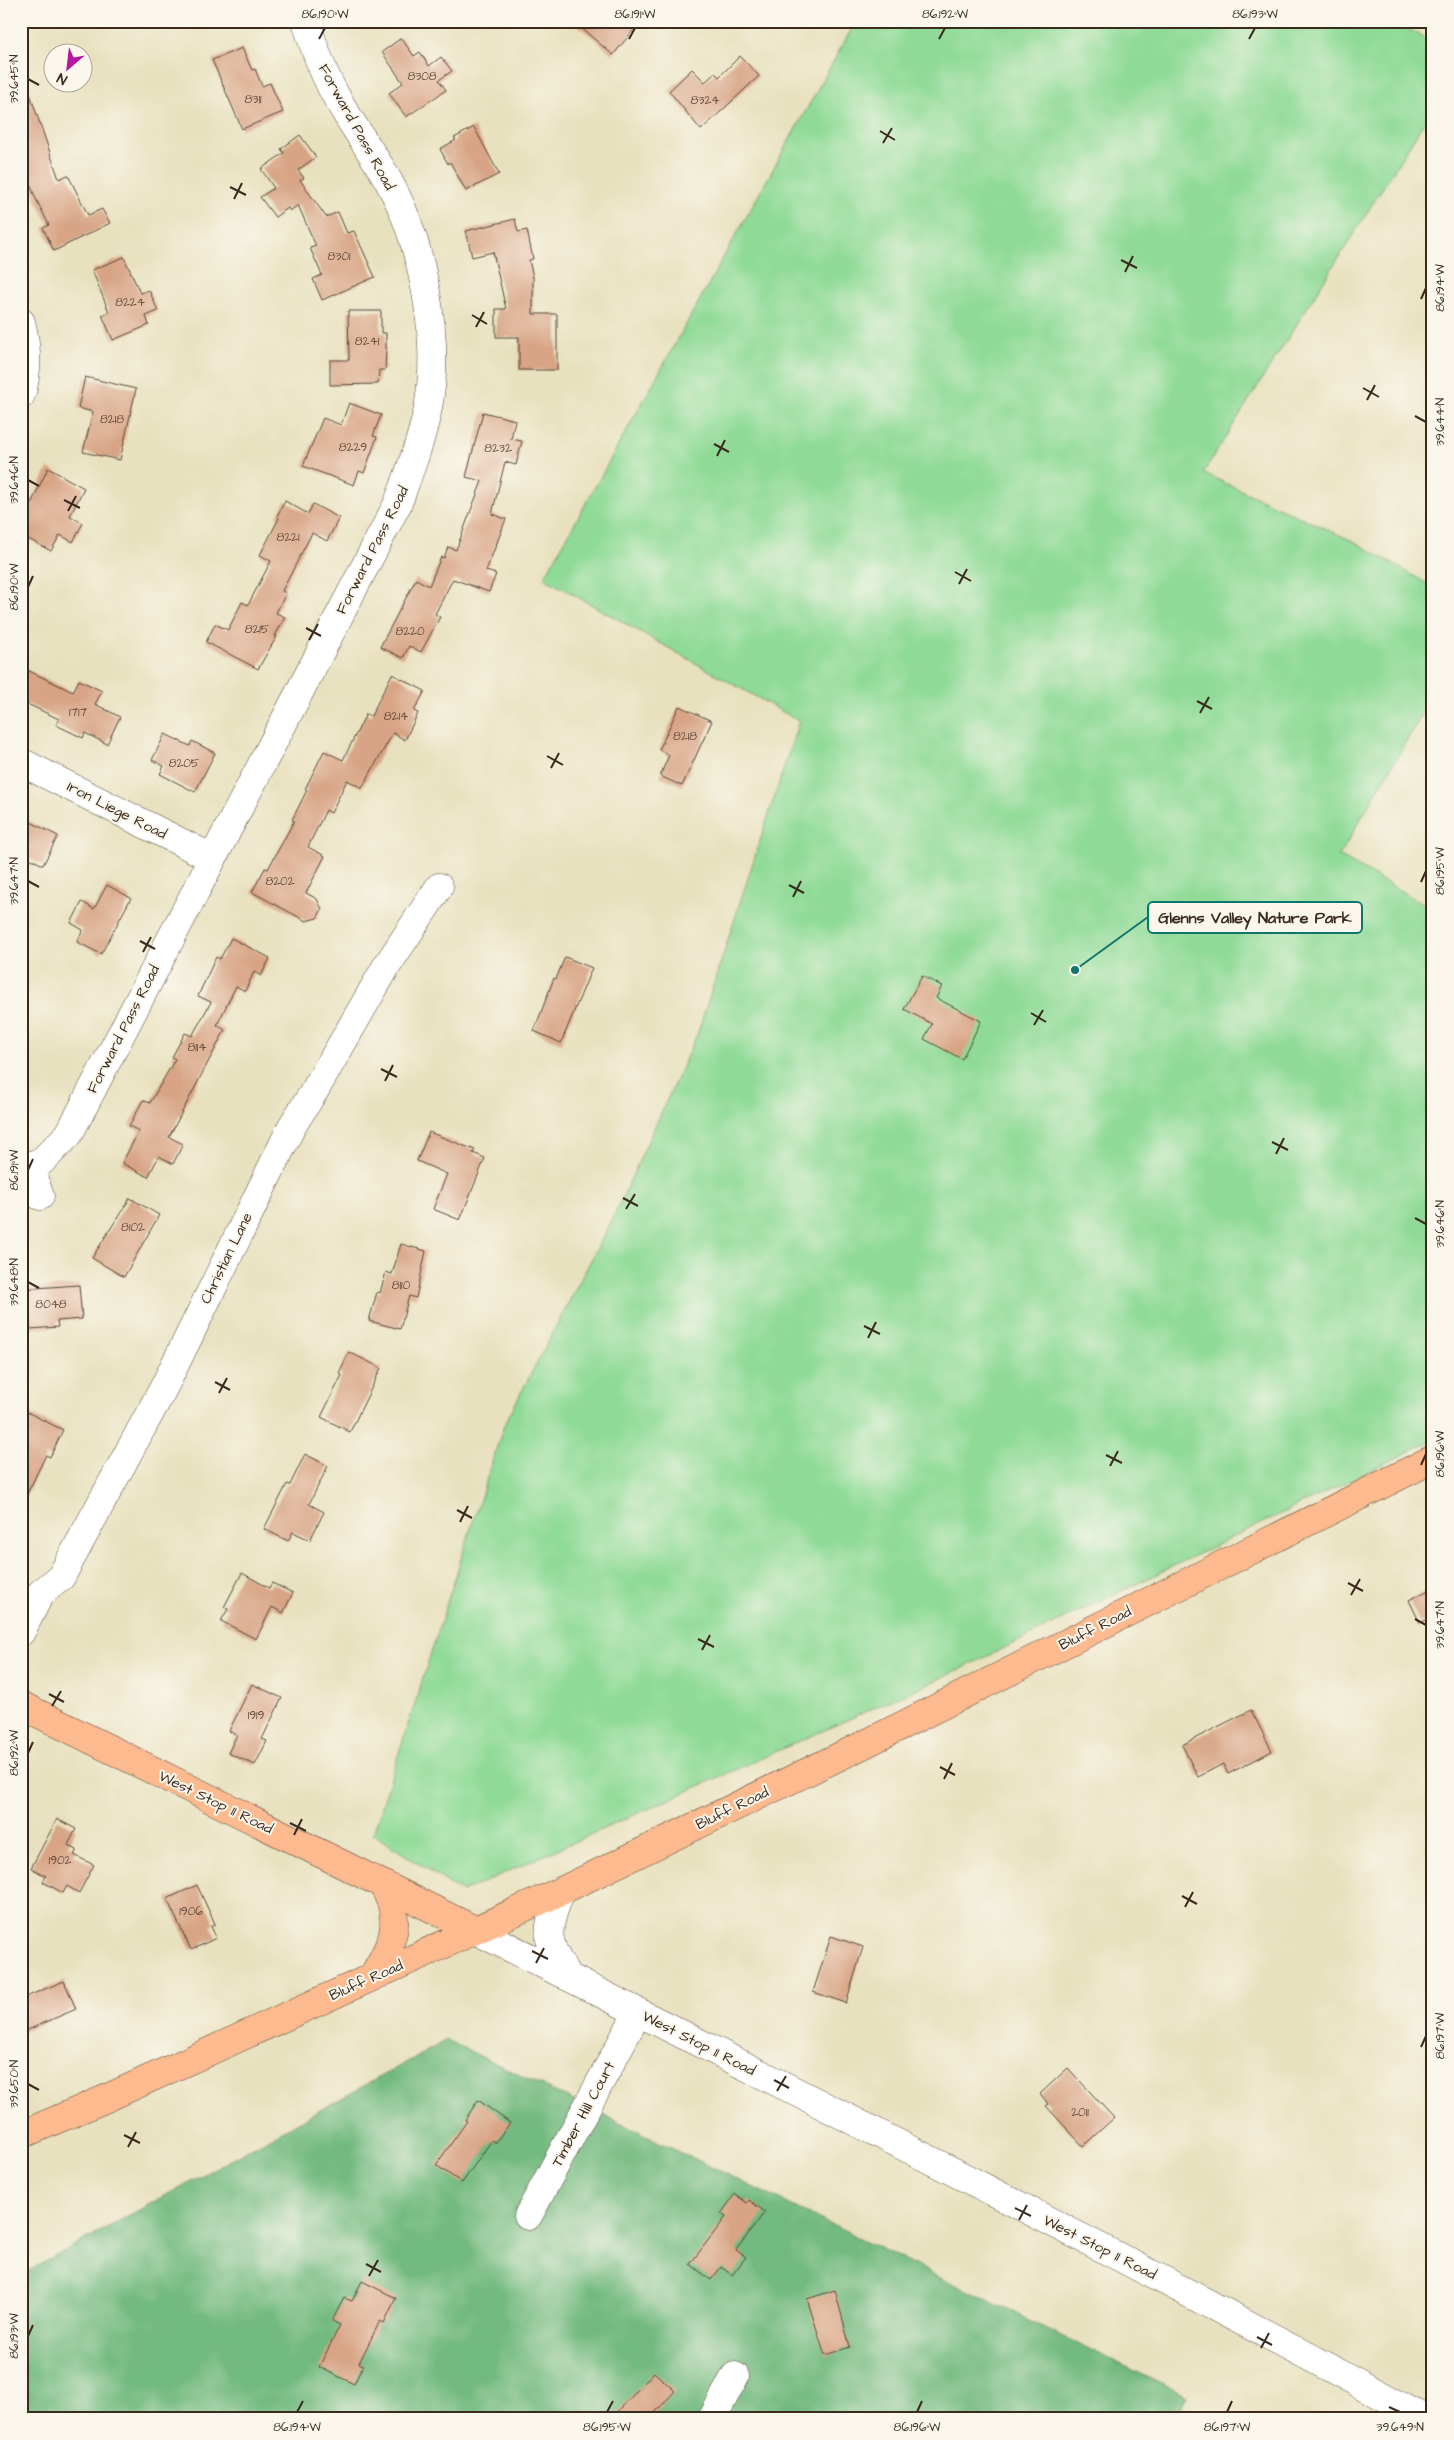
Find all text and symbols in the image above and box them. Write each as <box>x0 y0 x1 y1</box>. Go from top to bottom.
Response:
text: 86.190°W <box>302 6 349 23</box>
text: 86.191°W <box>615 6 656 23</box>
text: 86.192°W <box>922 6 969 23</box>
text: 86.193°W <box>1232 6 1278 23</box>
north arrow <box>42 42 92 92</box>
text: 39.645°N <box>6 54 23 103</box>
street label: Forward Pass Road <box>313 60 400 194</box>
text: N <box>54 68 71 89</box>
house number: 8308 <box>407 68 437 85</box>
house number: 8311 <box>245 91 262 108</box>
house number: 8324 <box>691 92 719 109</box>
house number: 8301 <box>328 248 351 265</box>
text: 86.194°W <box>1432 264 1449 312</box>
house number: 8224 <box>115 294 145 311</box>
house number: 8241 <box>355 333 380 350</box>
text: 39.644°N <box>1432 397 1449 446</box>
house number: 8218 <box>100 411 124 428</box>
house number: 8229 <box>339 439 367 456</box>
house number: 8232 <box>484 440 512 457</box>
text: 39.646°N <box>6 456 23 504</box>
street label: Forward Pass Road <box>331 482 414 618</box>
house number: 8221 <box>276 529 300 546</box>
text: 86.190°W <box>6 563 23 610</box>
house number: 8215 <box>245 621 270 638</box>
house number: 8220 <box>395 623 425 640</box>
house number: 1717 <box>69 704 88 721</box>
house number: 8214 <box>384 708 408 725</box>
house number: 8218 <box>673 728 697 745</box>
house number: 8205 <box>169 755 200 772</box>
street label: Iron Liege Road <box>63 776 171 846</box>
text: 86.195°W <box>1432 846 1449 895</box>
text: 39.647°N <box>6 857 23 905</box>
house number: 8202 <box>265 873 295 890</box>
callout: Glenns Valley Nature Park <box>1148 902 1362 933</box>
text: Glenns Valley Nature Park <box>1158 907 1352 930</box>
street label: Forward Pass Road <box>82 961 165 1097</box>
house number: 8114 <box>187 1039 207 1056</box>
text: 86.191°W <box>6 1149 23 1190</box>
text: 39.646°N <box>1432 1200 1449 1248</box>
street label: Christian Lane <box>195 1209 258 1307</box>
house number: 8102 <box>121 1219 145 1236</box>
text: 39.648°N <box>6 1257 23 1306</box>
house number: 8110 <box>392 1277 411 1294</box>
house number: 8048 <box>35 1296 67 1313</box>
text: 86.196°W <box>1432 1430 1449 1477</box>
street label: Bluff Road <box>1055 1601 1135 1656</box>
text: 39.647°N <box>1432 1601 1449 1649</box>
house number: 1919 <box>248 1707 265 1724</box>
text: 86.192°W <box>6 1729 23 1776</box>
street label: West Stop 11 Road <box>155 1766 277 1839</box>
street label: Bluff Road <box>692 1782 773 1835</box>
house number: 1902 <box>49 1852 72 1869</box>
house number: 1906 <box>179 1903 203 1920</box>
street label: Bluff Road <box>326 1955 407 2006</box>
street label: West Stop 11 Road <box>638 2006 759 2081</box>
text: 86.197°W <box>1432 2012 1449 2059</box>
street label: Timber Hill Court <box>547 2058 620 2171</box>
text: 39.650°N <box>6 2059 23 2108</box>
house number: 2011 <box>1071 2104 1089 2121</box>
street label: West Stop 11 Road <box>1039 2210 1160 2285</box>
text: 86.193°W <box>6 2313 23 2359</box>
text: 86.194°W <box>273 2419 321 2436</box>
text: 86.195°W <box>583 2419 632 2436</box>
text: 86.196°W <box>894 2419 941 2436</box>
text: 86.197°W <box>1204 2419 1251 2436</box>
text: 39.649°N <box>1376 2419 1424 2436</box>

